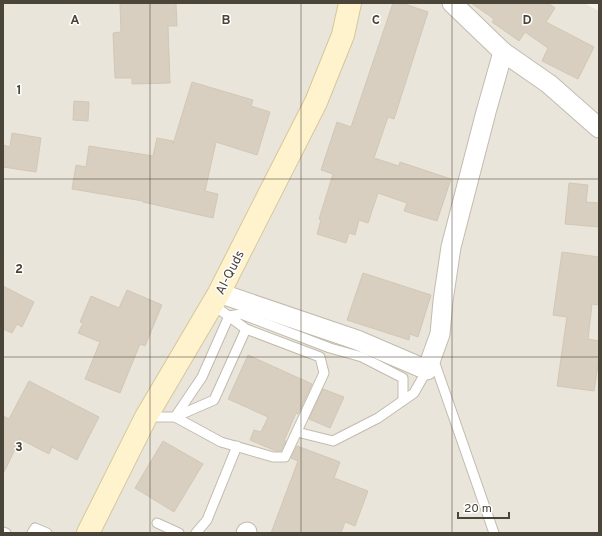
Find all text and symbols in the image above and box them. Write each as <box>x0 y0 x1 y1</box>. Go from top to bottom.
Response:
text: A <box>70 13 80 29</box>
text: B <box>222 13 231 29</box>
text: C <box>372 13 380 29</box>
text: D <box>522 13 532 29</box>
text: 1 <box>16 83 22 99</box>
street label: Al-Quds <box>213 248 249 298</box>
text: 2 <box>15 262 23 278</box>
text: 3 <box>15 440 23 456</box>
scale bar <box>458 494 509 520</box>
text: 20 m <box>464 501 492 517</box>

